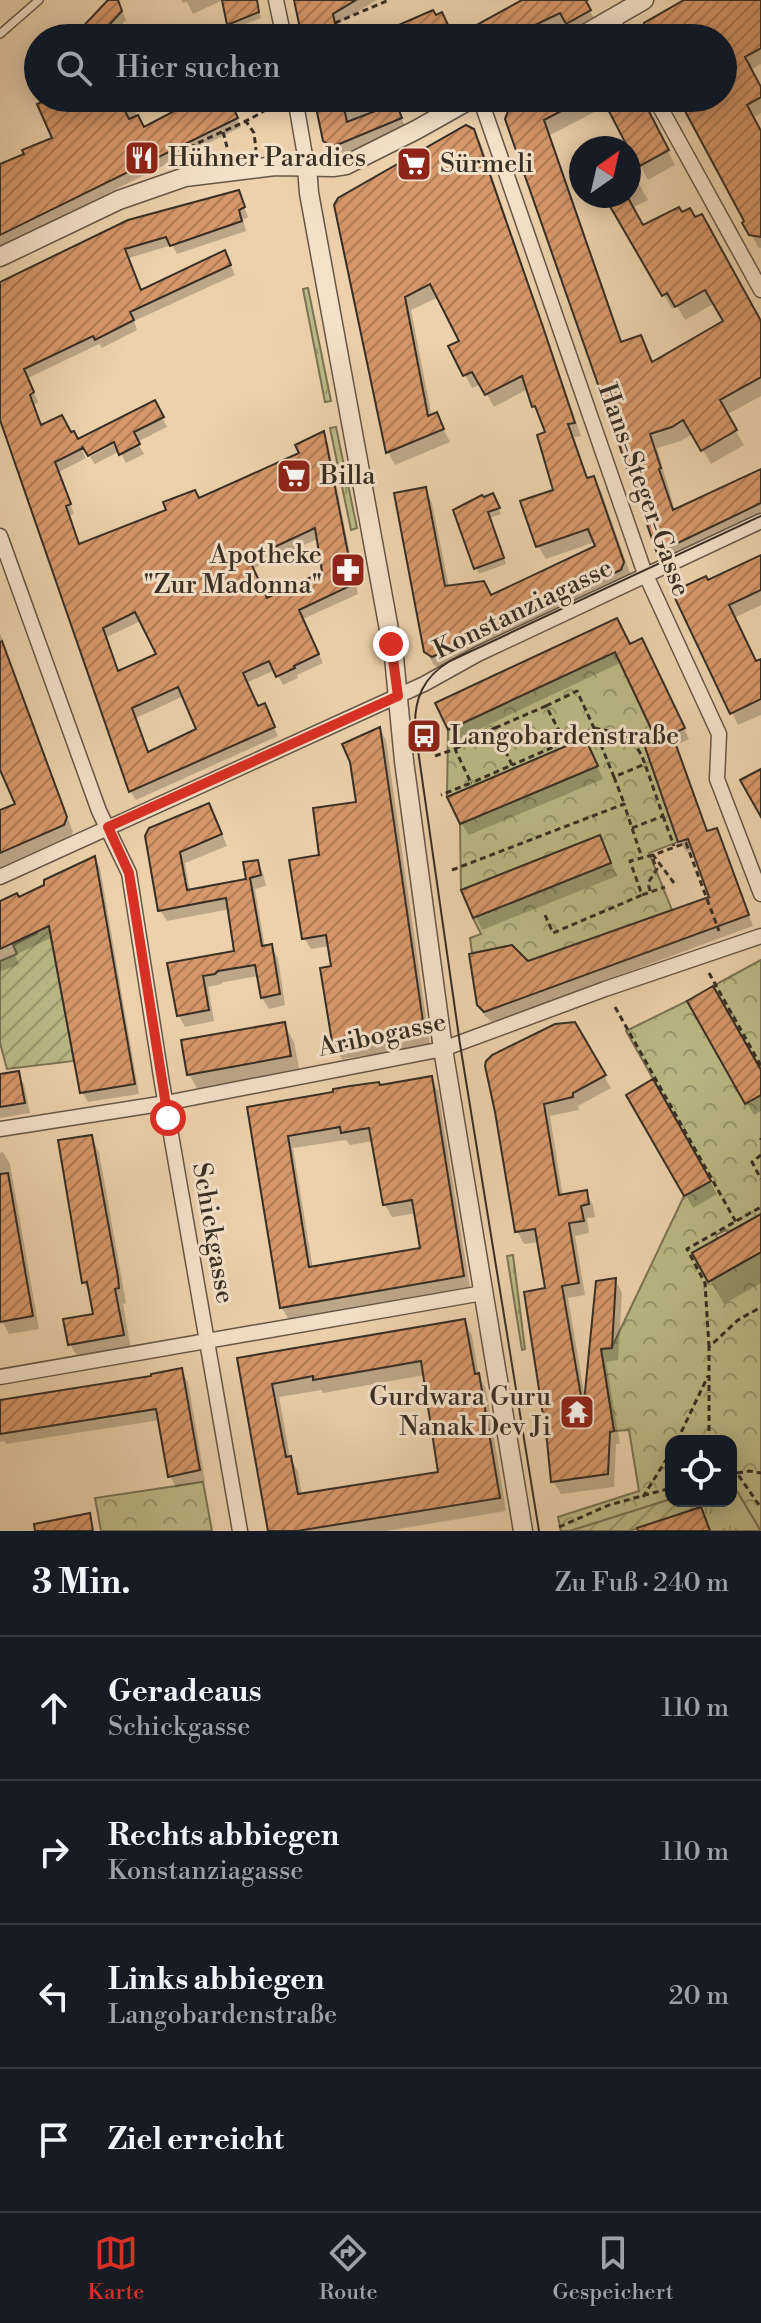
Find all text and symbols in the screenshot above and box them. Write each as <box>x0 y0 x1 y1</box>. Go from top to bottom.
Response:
search box <box>24 24 737 112</box>
icon: search <box>52 46 96 90</box>
text: Hier suchen <box>116 49 280 87</box>
north arrow <box>569 136 641 208</box>
restaurant icon: Hühner Paradies <box>123 139 161 177</box>
place label: Hühner Paradies <box>168 142 366 174</box>
supermarket icon: Sürmeli <box>395 145 433 183</box>
place label: Sürmeli <box>440 148 534 180</box>
street label: Hans-Steger-Gasse <box>591 379 697 601</box>
supermarket icon: Billa <box>275 457 313 495</box>
place label: Billa <box>319 460 376 492</box>
place label: Apotheke "Zur Madonna" <box>143 539 322 601</box>
pharmacy icon: Apotheke "Zur Madonna" <box>329 551 367 589</box>
street label: Konstanziagasse <box>428 552 618 666</box>
route end <box>373 626 409 662</box>
bus stop icon: Langobardenstraße <box>405 717 443 755</box>
place label: Langobardenstraße <box>450 720 679 752</box>
street label: Aribogasse <box>314 1006 449 1064</box>
route start <box>150 1100 186 1136</box>
street label: Schickgasse <box>185 1160 241 1306</box>
place label: Gurdwara Guru Nanak Dev Ji <box>369 1381 551 1443</box>
temple icon: Gurdwara Guru Nanak Dev Ji <box>558 1393 596 1431</box>
map controls <box>665 1435 737 1507</box>
button: locate <box>665 1435 737 1507</box>
text: 3 Min. <box>32 1562 130 1604</box>
text: Zu Fuß · 240 m <box>555 1567 729 1599</box>
text: Geradeaus <box>108 1673 262 1711</box>
icon: ahead <box>32 1686 76 1730</box>
text: 110 m <box>661 1692 729 1724</box>
text: Schickgasse <box>108 1711 250 1743</box>
text: Rechts abbiegen <box>108 1817 339 1855</box>
icon: right <box>32 1830 76 1874</box>
text: 110 m <box>661 1836 729 1868</box>
text: Konstanziagasse <box>108 1855 303 1887</box>
text: Links abbiegen <box>108 1961 324 1999</box>
icon: left <box>32 1974 76 2018</box>
text: 20 m <box>669 1980 729 2012</box>
text: Langobardenstraße <box>108 1999 337 2031</box>
icon: arrive <box>32 2118 76 2162</box>
text: Ziel erreicht <box>108 2121 284 2159</box>
tab: Karte <box>87 2231 144 2306</box>
tab: Route <box>319 2231 378 2306</box>
tab: Gespeichert <box>552 2231 674 2306</box>

